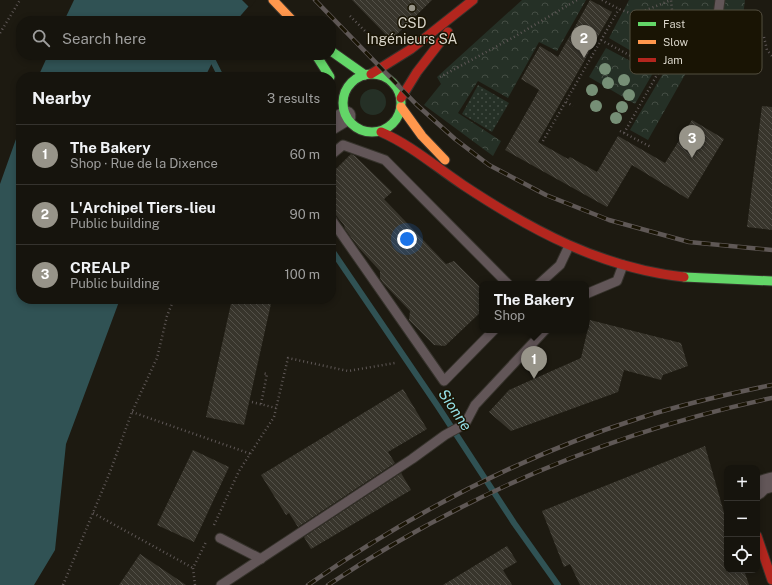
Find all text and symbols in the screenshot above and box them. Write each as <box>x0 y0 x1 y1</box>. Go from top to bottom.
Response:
marker: CSD Ingénieurs SA <box>407 3 417 13</box>
legend <box>630 10 762 74</box>
place label: CSD Ingénieurs SA <box>366 15 458 47</box>
search box <box>16 16 336 60</box>
text: Fast <box>663 18 685 30</box>
pin: 2 <box>571 25 597 58</box>
icon: search <box>30 27 52 49</box>
text: Search here <box>62 30 146 47</box>
text: Slow <box>663 36 689 48</box>
text: Jam <box>663 54 683 66</box>
text: Nearby <box>32 88 91 108</box>
text: 3 results <box>267 91 320 106</box>
pin: 3 <box>679 125 705 158</box>
text: The Bakery <box>70 139 151 156</box>
text: 1 <box>42 147 48 162</box>
text: 60 m <box>290 147 320 162</box>
text: Shop · Rue de la Dixence <box>70 156 218 171</box>
text: L'Archipel Tiers-lieu <box>70 199 216 216</box>
text: 2 <box>41 207 49 222</box>
text: 90 m <box>290 207 320 222</box>
text: Public building <box>70 216 160 231</box>
your location <box>397 229 417 249</box>
text: CREALP <box>70 259 130 276</box>
text: 3 <box>41 267 49 282</box>
text: 100 m <box>284 267 320 282</box>
text: Public building <box>70 276 160 291</box>
popup <box>479 281 589 333</box>
text: The Bakery <box>494 291 574 308</box>
text: Shop <box>494 308 525 323</box>
pin: 1 <box>521 346 547 379</box>
water label: Sionne <box>435 386 475 434</box>
map controls <box>724 465 760 573</box>
button: + <box>724 465 760 501</box>
button: − <box>724 501 760 537</box>
button: locate <box>724 537 760 573</box>

